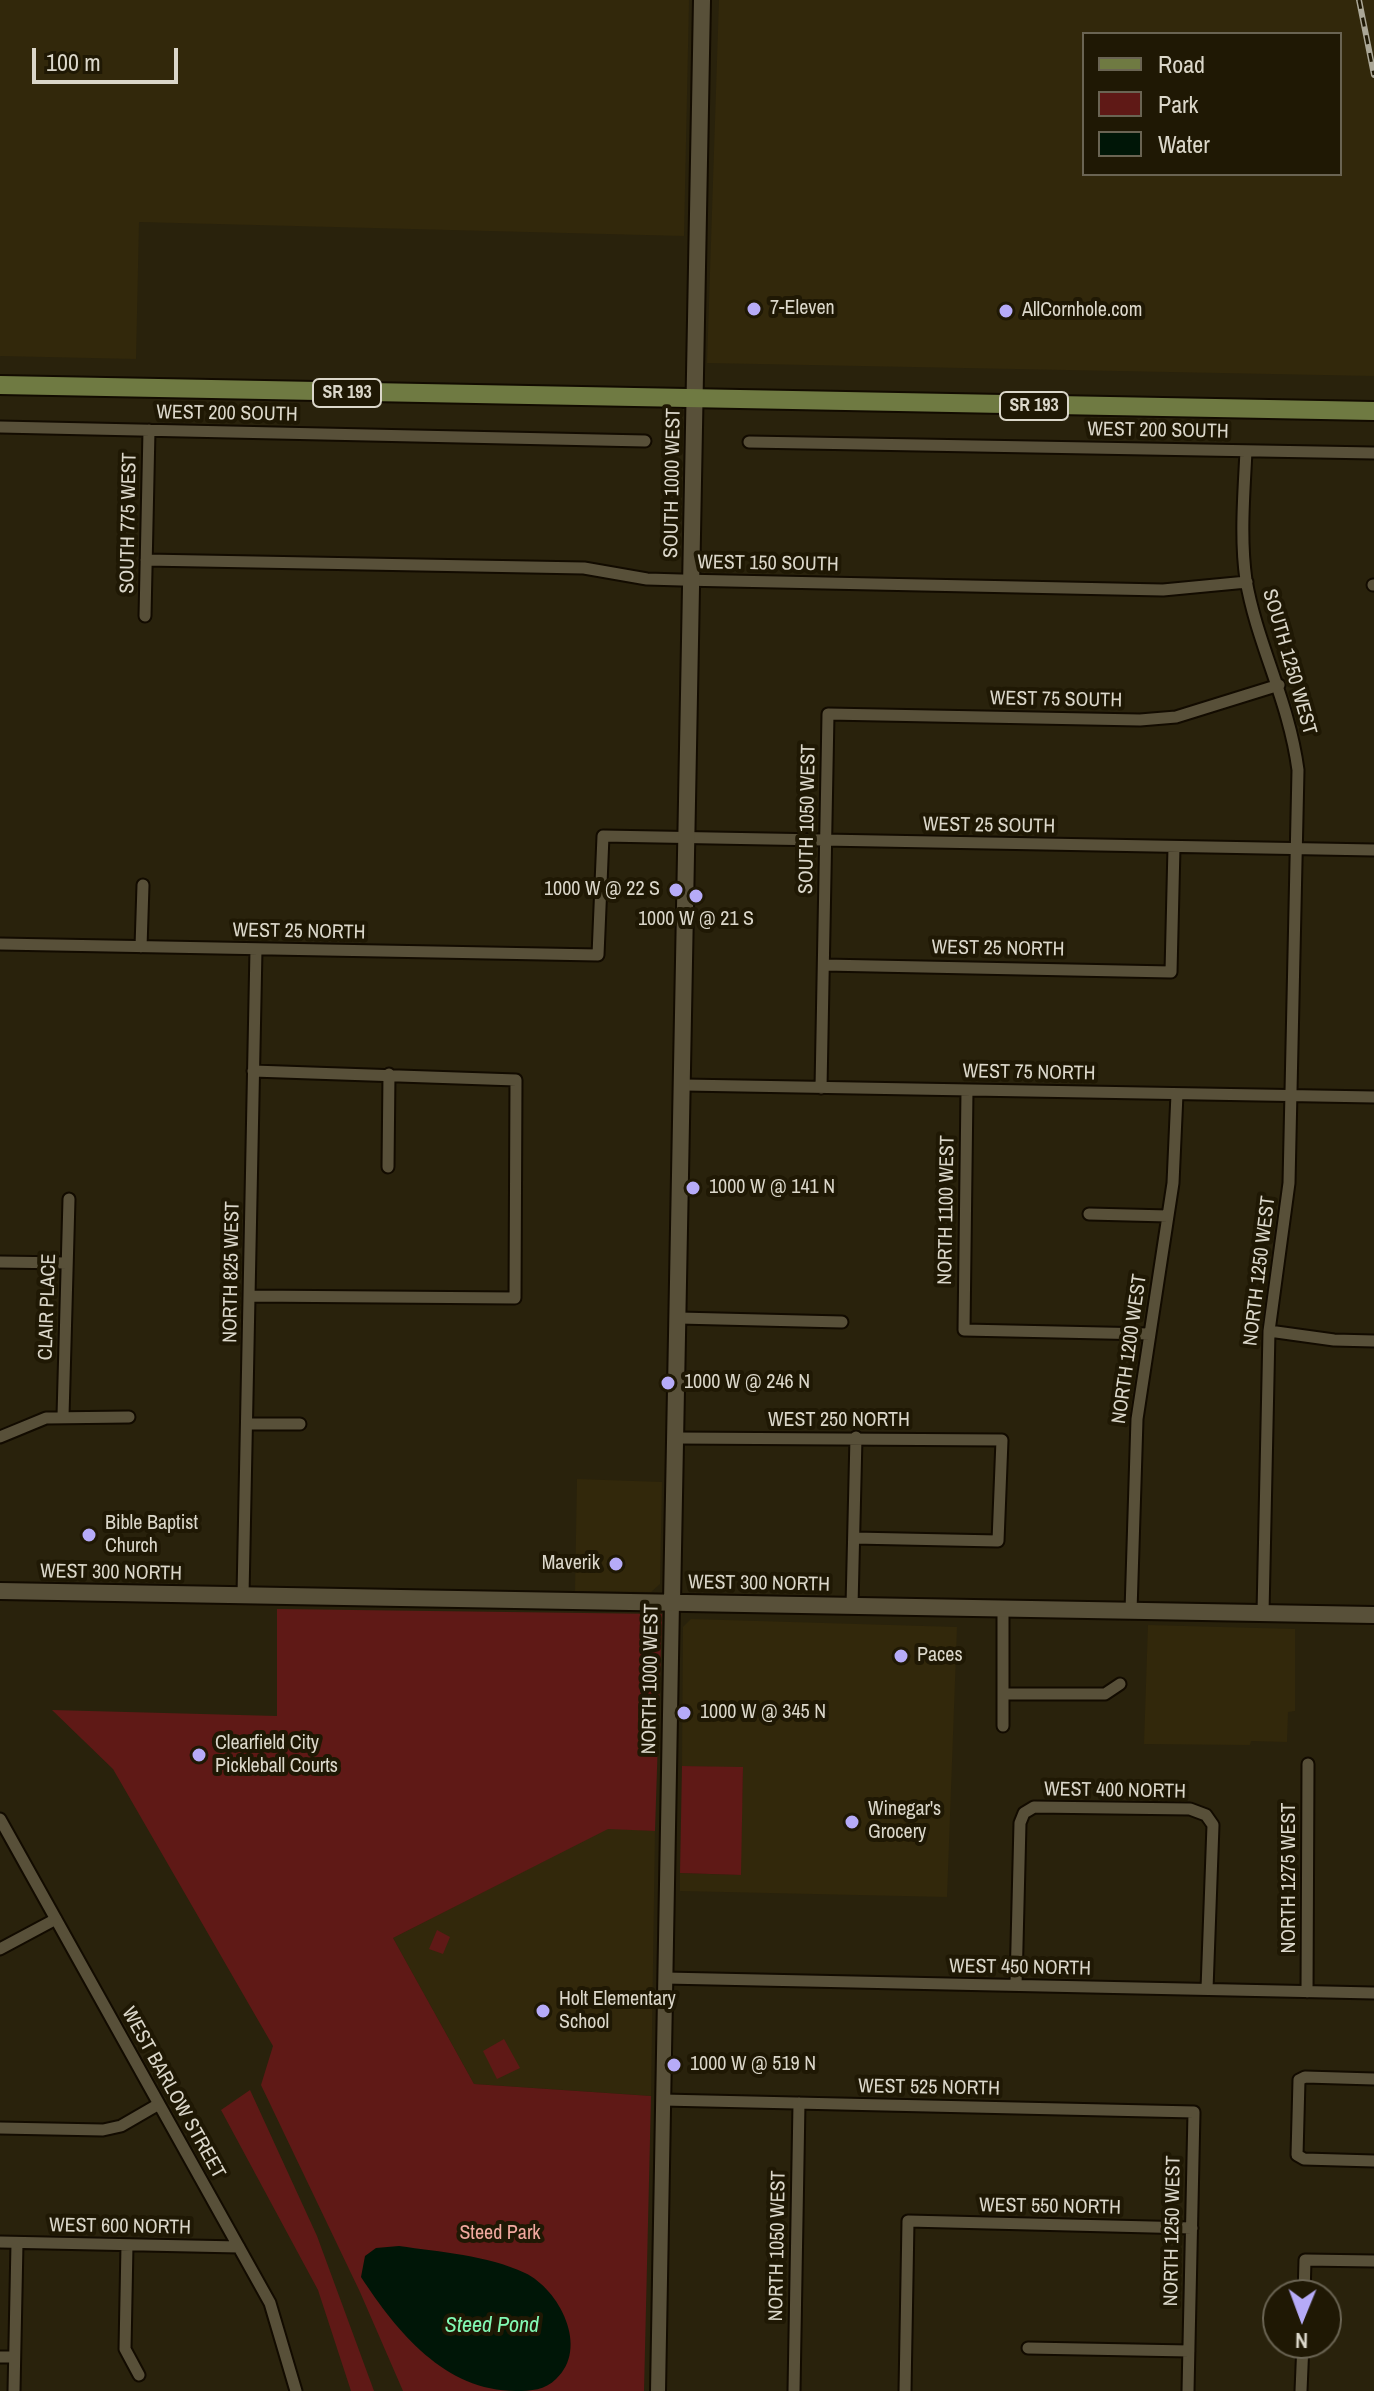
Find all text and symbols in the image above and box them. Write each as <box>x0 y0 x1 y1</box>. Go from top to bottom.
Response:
scale bar <box>36 32 182 82</box>
legend <box>1082 32 1342 176</box>
text: 100 m <box>46 46 101 78</box>
text: Road <box>1158 48 1205 80</box>
text: Park <box>1158 88 1198 120</box>
text: Water <box>1158 128 1210 160</box>
place label: 7-Eleven <box>770 297 835 321</box>
place label: AllCornhole.com <box>1022 299 1142 323</box>
marker: 7-Eleven <box>745 300 763 318</box>
marker: AllCornhole.com <box>997 302 1015 320</box>
road number: SR 193 <box>313 379 381 407</box>
road number: SR 193 <box>1000 392 1068 420</box>
street label: WEST 200 SOUTH <box>156 401 298 427</box>
street label: SOUTH 1000 WEST <box>660 408 686 558</box>
street label: WEST 200 SOUTH <box>1087 418 1229 444</box>
street label: SOUTH 775 WEST <box>116 452 142 594</box>
street label: WEST 150 SOUTH <box>697 551 839 577</box>
street label: SOUTH 1250 WEST <box>1257 586 1321 738</box>
street label: WEST 75 SOUTH <box>990 687 1122 713</box>
street label: SOUTH 1050 WEST <box>795 744 821 894</box>
street label: WEST 25 SOUTH <box>923 813 1055 839</box>
place label: 1000 W @ 22 S <box>544 878 660 902</box>
marker: 1000 W @ 22 S <box>667 881 685 899</box>
marker: 1000 W @ 21 S <box>687 887 705 905</box>
place label: 1000 W @ 21 S <box>638 908 754 932</box>
street label: WEST 25 NORTH <box>232 919 366 945</box>
street label: WEST 25 NORTH <box>931 936 1065 962</box>
street label: WEST 75 NORTH <box>962 1060 1096 1086</box>
street label: NORTH 1100 WEST <box>934 1135 960 1285</box>
place label: 1000 W @ 141 N <box>709 1176 835 1200</box>
marker: 1000 W @ 141 N <box>684 1179 702 1197</box>
street label: NORTH 1250 WEST <box>1239 1195 1281 1347</box>
street label: NORTH 825 WEST <box>219 1201 245 1343</box>
street label: CLAIR PLACE <box>34 1253 62 1361</box>
street label: NORTH 1200 WEST <box>1108 1273 1152 1425</box>
place label: 1000 W @ 246 N <box>684 1371 810 1395</box>
marker: 1000 W @ 246 N <box>659 1374 677 1392</box>
street label: WEST 250 NORTH <box>768 1409 910 1433</box>
place label: Bible Baptist Church <box>105 1512 198 1559</box>
marker: Bible Baptist Church <box>80 1526 98 1544</box>
place label: Maverik <box>542 1552 600 1576</box>
marker: Maverik <box>607 1555 625 1573</box>
street label: WEST 300 NORTH <box>40 1560 182 1586</box>
street label: WEST 300 NORTH <box>688 1571 830 1597</box>
street label: NORTH 1000 WEST <box>638 1603 664 1755</box>
place label: Paces <box>917 1644 963 1668</box>
marker: Paces <box>892 1647 910 1665</box>
place label: 1000 W @ 345 N <box>700 1701 826 1725</box>
marker: 1000 W @ 345 N <box>675 1704 693 1722</box>
place label: Clearfield City Pickleball Courts <box>215 1732 338 1779</box>
marker: Clearfield City Pickleball Courts <box>190 1746 208 1764</box>
street label: WEST 400 NORTH <box>1044 1778 1186 1804</box>
place label: Winegar's Grocery <box>868 1798 941 1845</box>
street label: NORTH 1275 WEST <box>1278 1803 1302 1953</box>
marker: Winegar's Grocery <box>843 1813 861 1831</box>
street label: WEST 450 NORTH <box>949 1955 1091 1981</box>
place label: Holt Elementary School <box>559 1988 676 2035</box>
marker: Holt Elementary School <box>534 2002 552 2020</box>
street label: WEST BARLOW STREET <box>116 2003 230 2183</box>
place label: 1000 W @ 519 N <box>690 2053 816 2077</box>
marker: 1000 W @ 519 N <box>665 2056 683 2074</box>
street label: WEST 525 NORTH <box>858 2075 1000 2101</box>
street label: NORTH 1250 WEST <box>1160 2155 1186 2307</box>
street label: NORTH 1050 WEST <box>765 2170 791 2322</box>
street label: WEST 550 NORTH <box>979 2194 1121 2220</box>
street label: WEST 600 NORTH <box>49 2214 191 2240</box>
park label: Steed Park <box>459 2222 541 2246</box>
north arrow <box>1262 2279 1342 2359</box>
water label: Steed Pond <box>445 2313 539 2339</box>
text: N <box>1295 2326 1308 2356</box>

